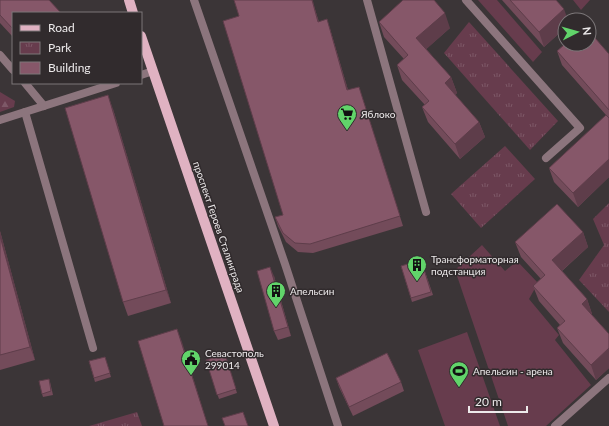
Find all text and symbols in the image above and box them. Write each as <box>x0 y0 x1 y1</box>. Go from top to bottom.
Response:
legend <box>12 12 142 84</box>
north arrow <box>557 12 597 52</box>
text: Road <box>48 20 75 35</box>
text: N <box>581 26 594 36</box>
text: Park <box>48 40 72 55</box>
text: Building <box>48 60 91 75</box>
supermarket icon: Яблоко <box>336 103 358 131</box>
place label: Яблоко <box>360 108 396 120</box>
street label: проспект Героев Сталинграда <box>191 160 247 294</box>
place label: Трансформаторная подстанция <box>431 253 519 277</box>
building icon: Трансформаторная подстанция <box>406 254 428 282</box>
building icon: Апельсин <box>265 280 287 308</box>
place label: Апельсин <box>290 285 334 297</box>
place label: Севастополь 299014 <box>205 347 264 371</box>
public building icon: Севастополь 299014 <box>180 348 202 376</box>
sports icon: Апельсин - арена <box>448 360 470 388</box>
place label: Апельсин - арена <box>473 365 553 377</box>
scale bar <box>469 388 527 414</box>
text: 20 m <box>475 394 502 409</box>

